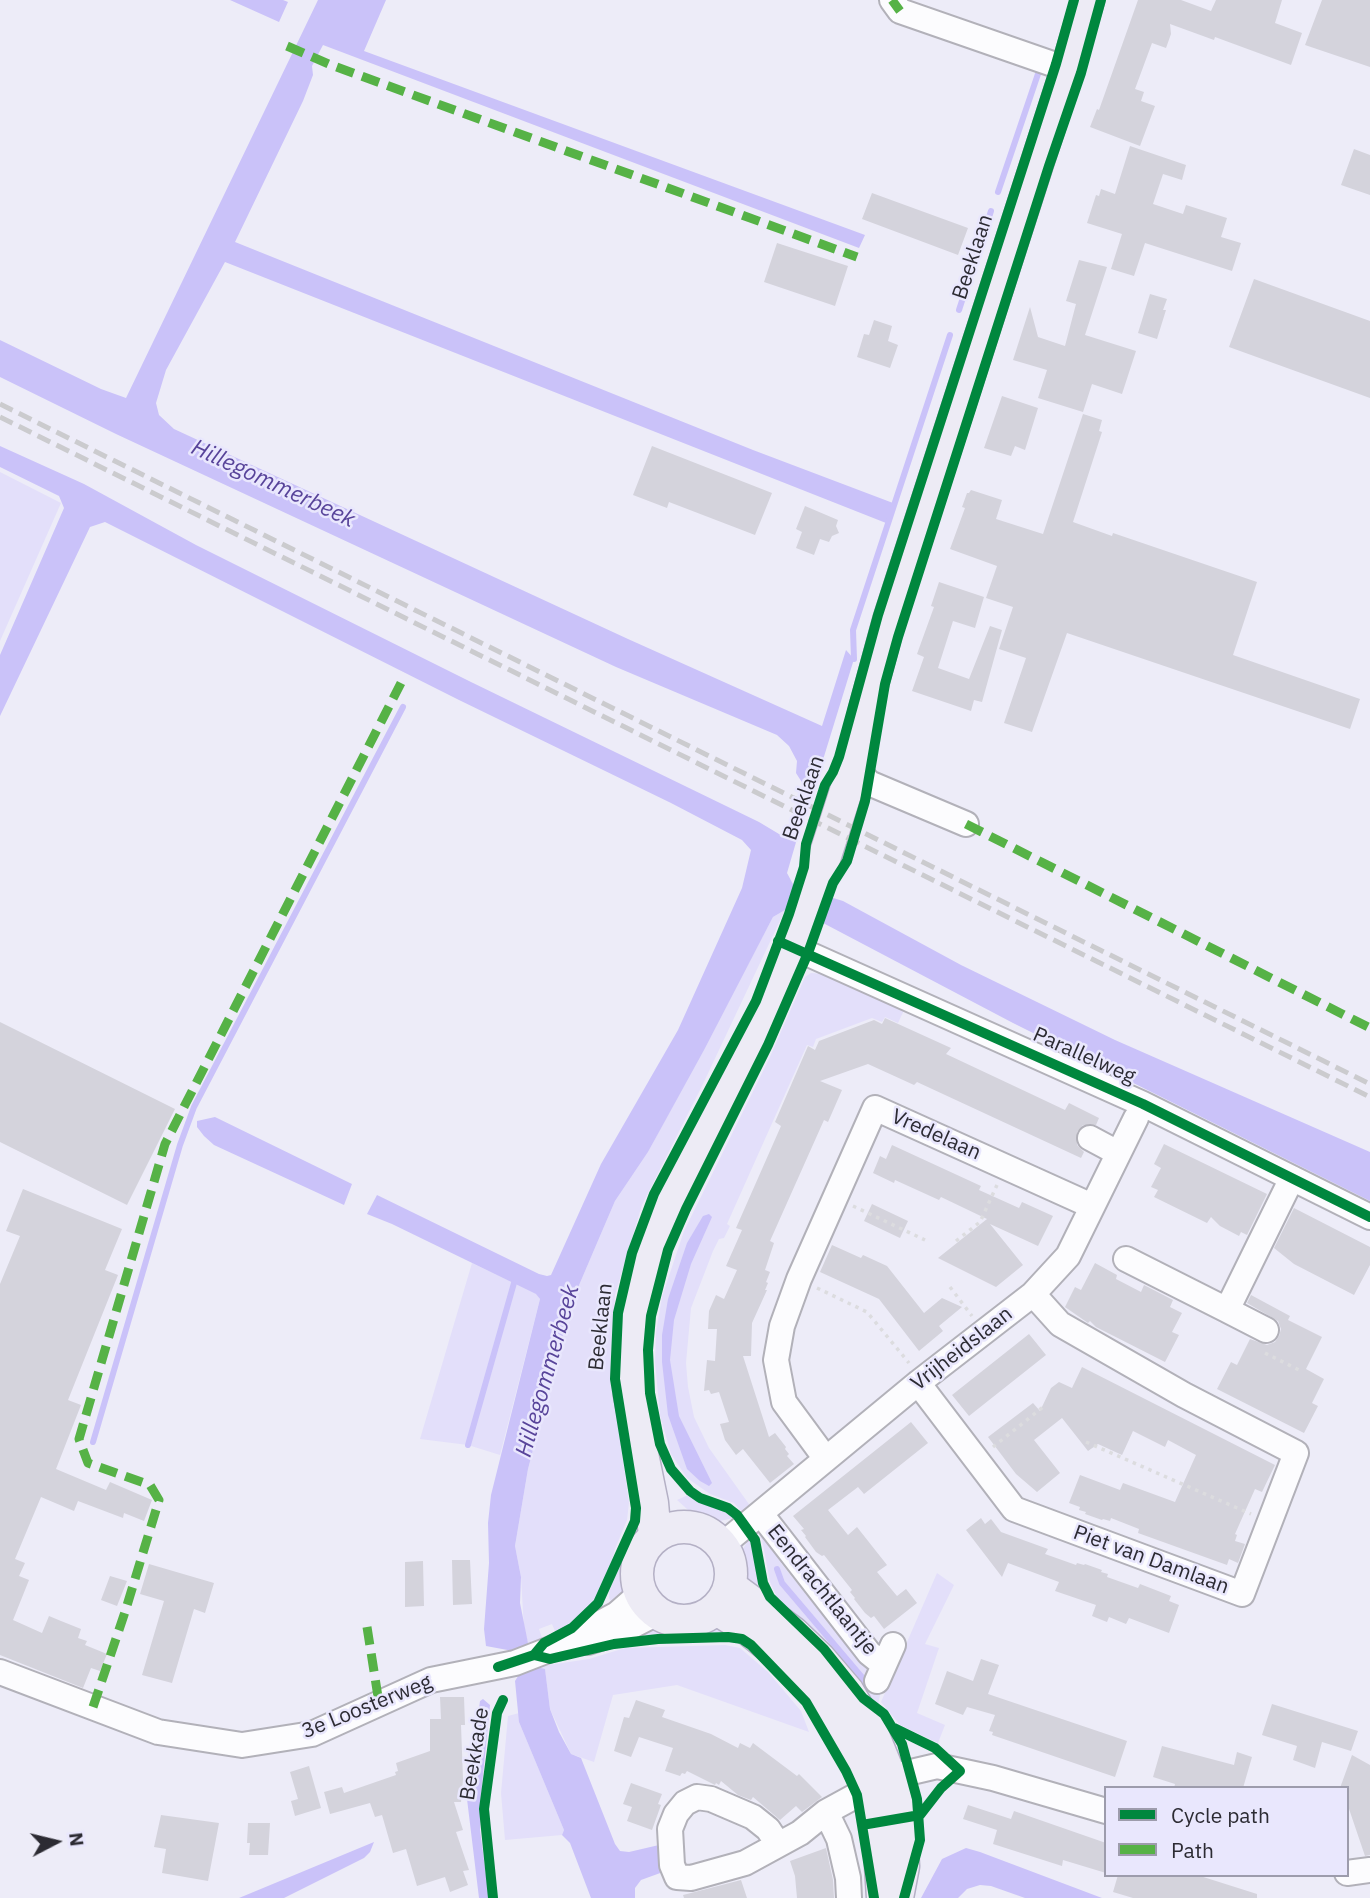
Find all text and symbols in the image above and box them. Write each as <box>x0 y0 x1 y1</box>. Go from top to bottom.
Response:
street label: Beeklaan <box>947 211 999 303</box>
water label: Hillegommerbeek <box>187 434 359 534</box>
street label: Beeklaan <box>778 752 830 844</box>
street label: Parallelweg <box>1029 1022 1139 1090</box>
street label: Vredelaan <box>887 1104 985 1166</box>
water label: Hillegommerbeek <box>510 1282 586 1460</box>
street label: Beeklaan <box>584 1282 618 1372</box>
street label: Vrijheidslaan <box>906 1302 1018 1396</box>
street label: Eendrachtlaantje <box>762 1520 882 1660</box>
street label: Piet van Damlaan <box>1070 1520 1232 1600</box>
street label: 3e Loosterweg <box>298 1669 436 1745</box>
street label: Beekkade <box>455 1706 495 1802</box>
legend <box>1104 1786 1349 1877</box>
text: Cycle path <box>1171 1801 1270 1829</box>
north arrow <box>21 1807 91 1877</box>
text: N <box>64 1831 90 1848</box>
text: Path <box>1171 1836 1214 1864</box>

